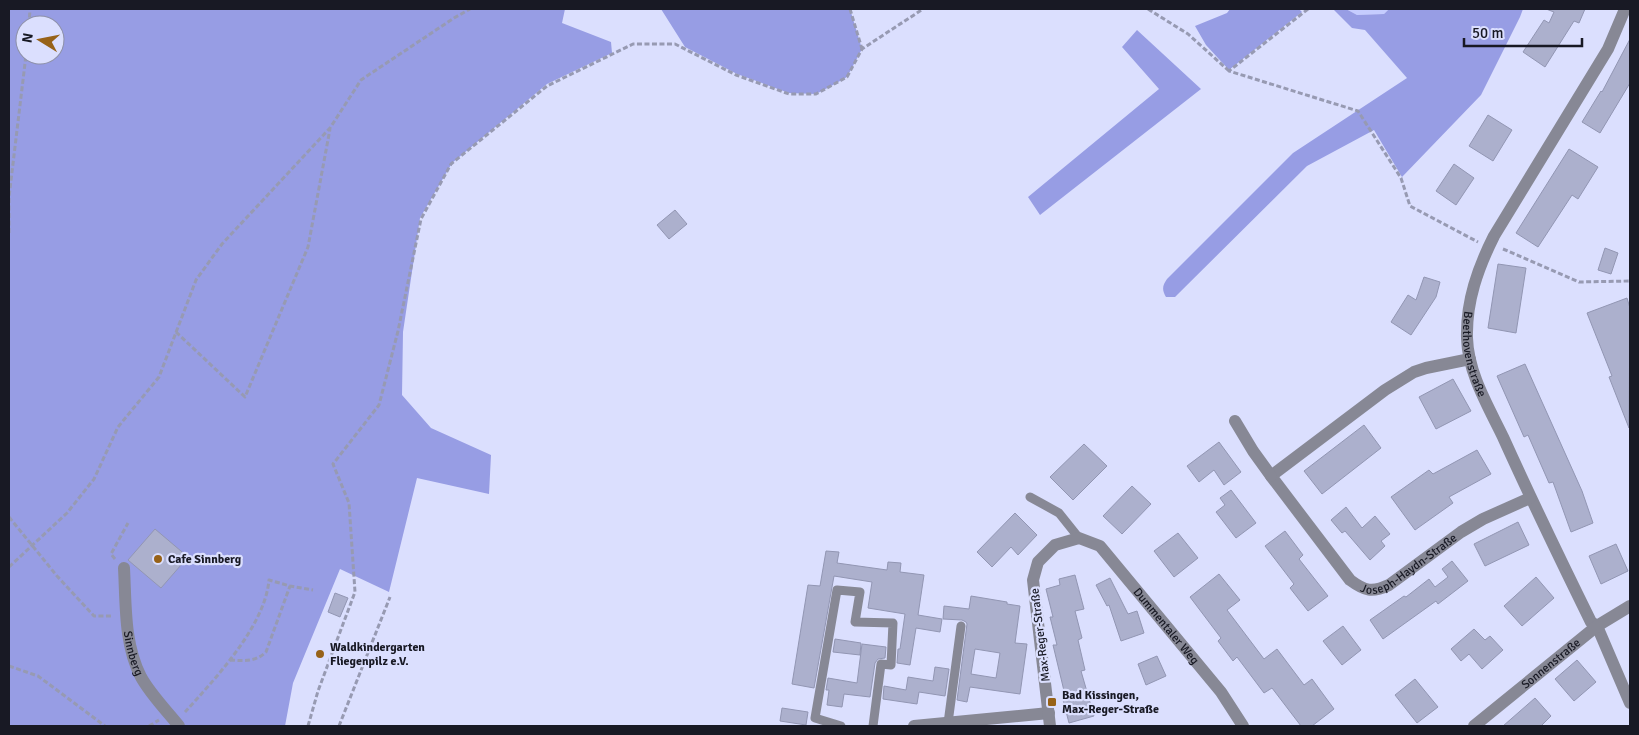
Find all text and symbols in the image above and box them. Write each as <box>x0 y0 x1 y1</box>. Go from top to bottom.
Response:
north arrow <box>15 15 65 65</box>
scale bar <box>1464 15 1582 47</box>
text: 50 m <box>1472 24 1503 42</box>
text: N <box>18 32 37 44</box>
street label: Beethovenstraße <box>1459 310 1489 399</box>
street label: Joseph-Haydn-Straße <box>1358 531 1460 598</box>
place label: Cafe Sinnberg <box>168 552 242 567</box>
marker: Cafe Sinnberg <box>152 553 164 565</box>
street label: Dummentaler Weg <box>1130 585 1202 668</box>
street label: Max-Reger-Straße <box>1027 587 1054 683</box>
street label: Sinnberg <box>120 630 146 678</box>
street label: Sonnenstraße <box>1518 635 1584 692</box>
place label: Waldkindergarten Fliegenpilz e.V. <box>330 640 425 669</box>
marker: Waldkindergarten Fliegenpilz e.V. <box>314 648 326 660</box>
place label: Bad Kissingen, Max-Reger-Straße <box>1062 688 1159 717</box>
marker: Bad Kissingen, Max-Reger-Straße <box>1046 696 1058 708</box>

